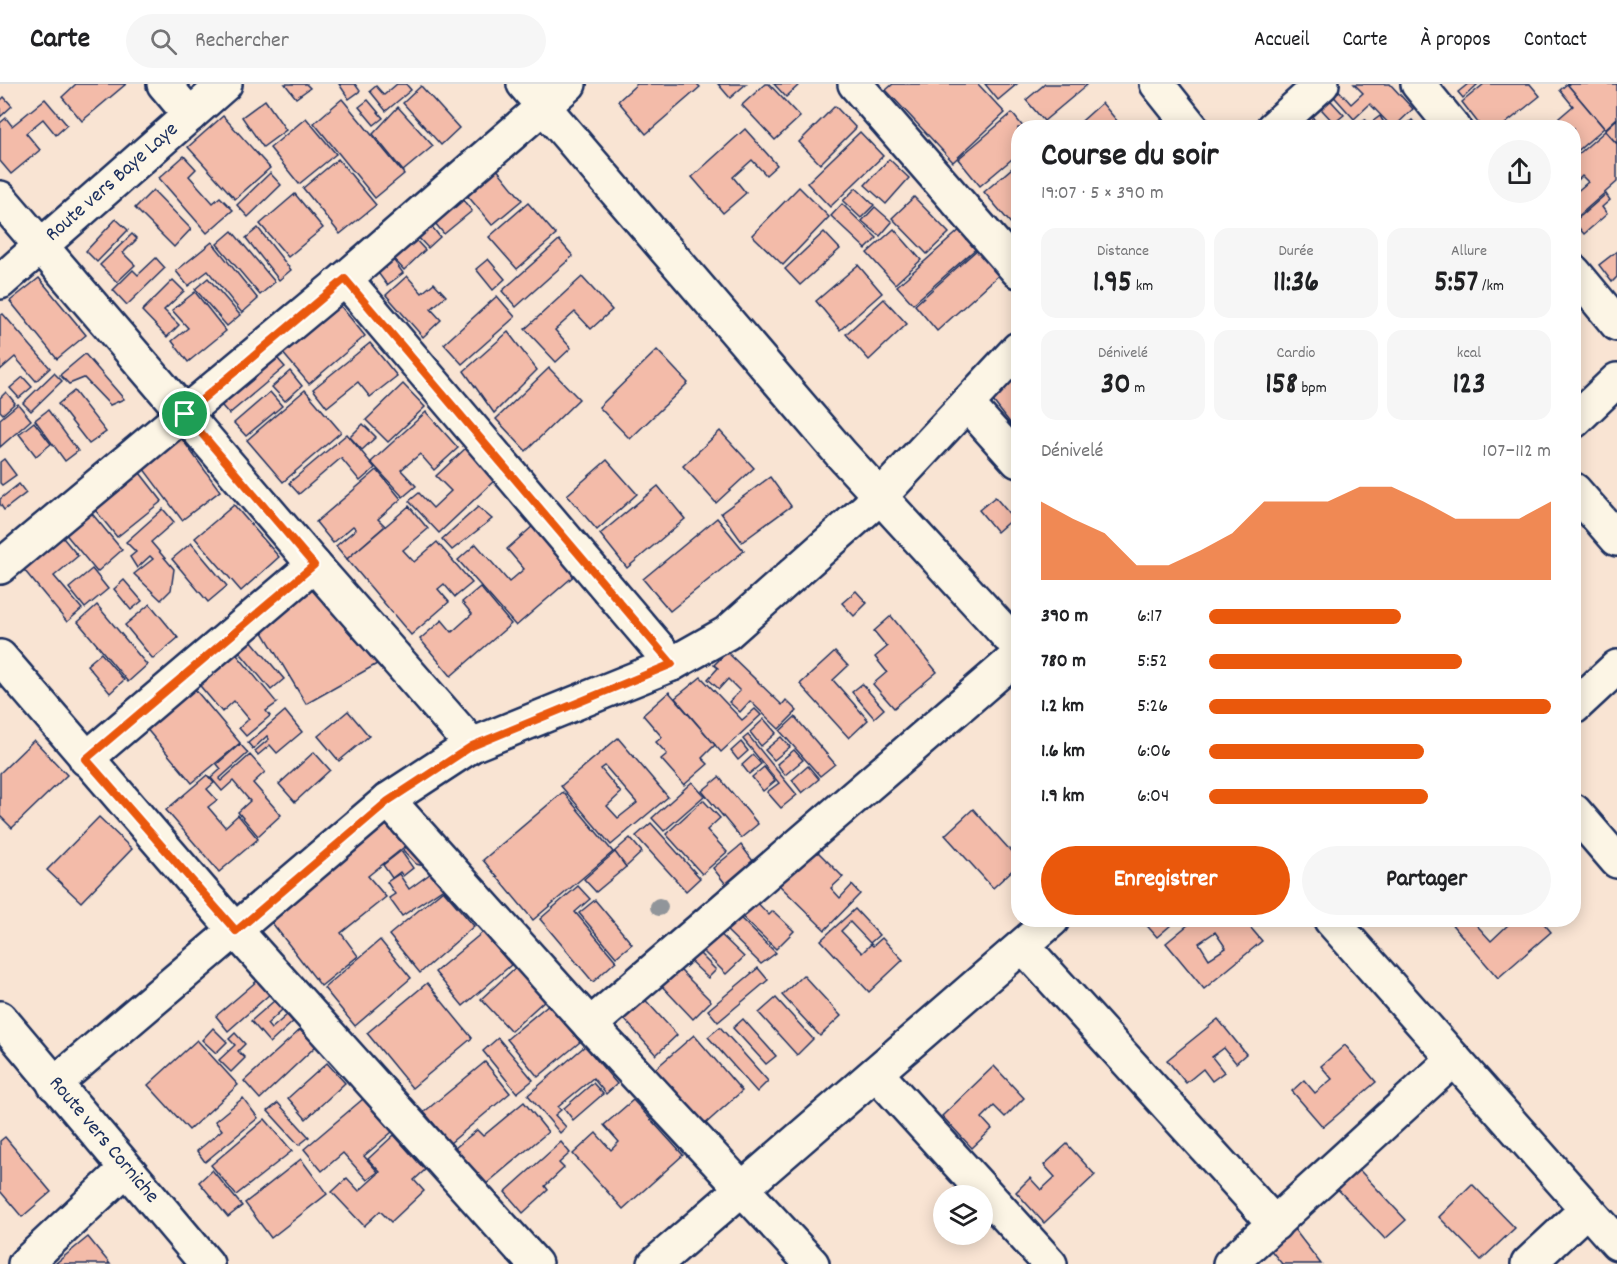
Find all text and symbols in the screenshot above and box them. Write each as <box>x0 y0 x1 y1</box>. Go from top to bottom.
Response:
search box <box>126 14 546 68</box>
text: Carte <box>30 21 90 61</box>
icon: search <box>147 25 180 58</box>
text: Rechercher <box>195 26 289 57</box>
text: Accueil <box>1254 26 1309 56</box>
text: Carte <box>1342 26 1387 56</box>
text: À propos <box>1420 26 1491 56</box>
text: Contact <box>1524 26 1587 56</box>
street label: Route vers Baye Laye <box>39 116 186 250</box>
text: Course du soir <box>1041 134 1219 181</box>
button: share <box>1488 140 1551 203</box>
text: 19:07 · 5 × 390 m <box>1041 180 1164 208</box>
text: Distance <box>1097 240 1149 263</box>
text: Durée <box>1278 240 1314 263</box>
text: Allure <box>1451 240 1487 263</box>
text: 1.95 <box>1093 263 1132 306</box>
text: 11:36 <box>1273 263 1319 306</box>
text: 5:57 <box>1434 263 1478 306</box>
text: km <box>1132 275 1153 298</box>
text: /km <box>1478 275 1504 298</box>
text: Dénivelé <box>1098 342 1148 365</box>
text: Cardio <box>1277 342 1315 365</box>
text: kcal <box>1457 342 1481 365</box>
text: 30 <box>1101 365 1131 408</box>
text: 158 <box>1265 365 1298 408</box>
text: 123 <box>1453 365 1486 408</box>
text: m <box>1131 377 1145 400</box>
text: bpm <box>1298 377 1327 400</box>
pin <box>159 388 210 439</box>
icon: arrive <box>168 397 201 430</box>
text: Dénivelé <box>1041 438 1103 466</box>
text: 107–112 m <box>1482 438 1551 466</box>
text: 390 m <box>1041 603 1088 631</box>
text: 6:17 <box>1137 603 1162 631</box>
text: 780 m <box>1041 648 1086 676</box>
text: 5:52 <box>1137 648 1168 676</box>
text: 1.2 km <box>1041 693 1084 721</box>
text: 5:26 <box>1137 693 1168 721</box>
text: 1.6 km <box>1041 738 1085 766</box>
text: 6:06 <box>1137 738 1171 766</box>
text: 1.9 km <box>1041 783 1084 811</box>
text: 6:04 <box>1137 783 1169 811</box>
button: Enregistrer <box>1041 846 1290 915</box>
button: Partager <box>1302 846 1551 915</box>
street label: Route vers Corniche <box>41 1070 165 1211</box>
map controls <box>933 1185 993 1245</box>
button: layers <box>933 1185 993 1245</box>

